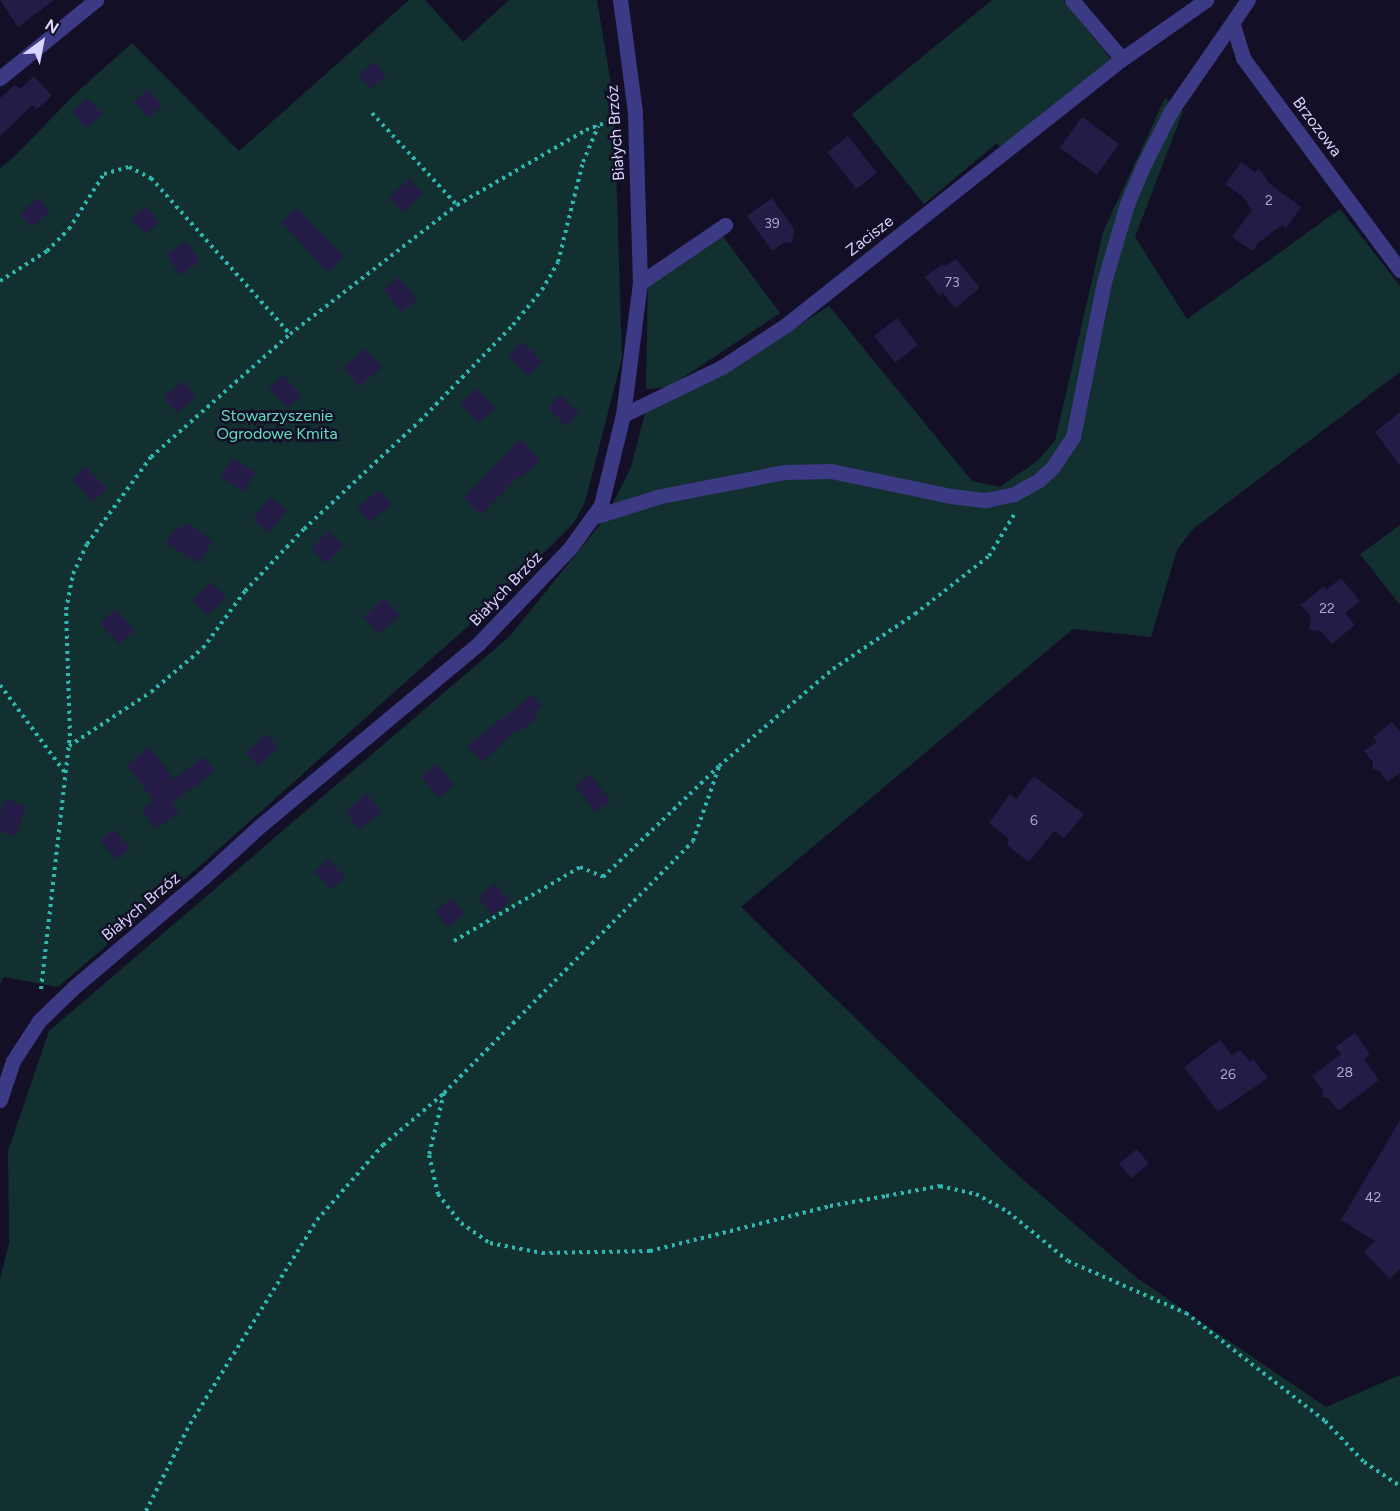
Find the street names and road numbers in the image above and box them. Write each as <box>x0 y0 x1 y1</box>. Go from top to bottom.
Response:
street label: Białych Brzóz <box>603 84 629 182</box>
street label: Brzozowa <box>1288 93 1346 161</box>
street label: Zacisze <box>842 212 898 260</box>
street label: Białych Brzóz <box>466 548 546 630</box>
street label: Białych Brzóz <box>98 869 184 945</box>

